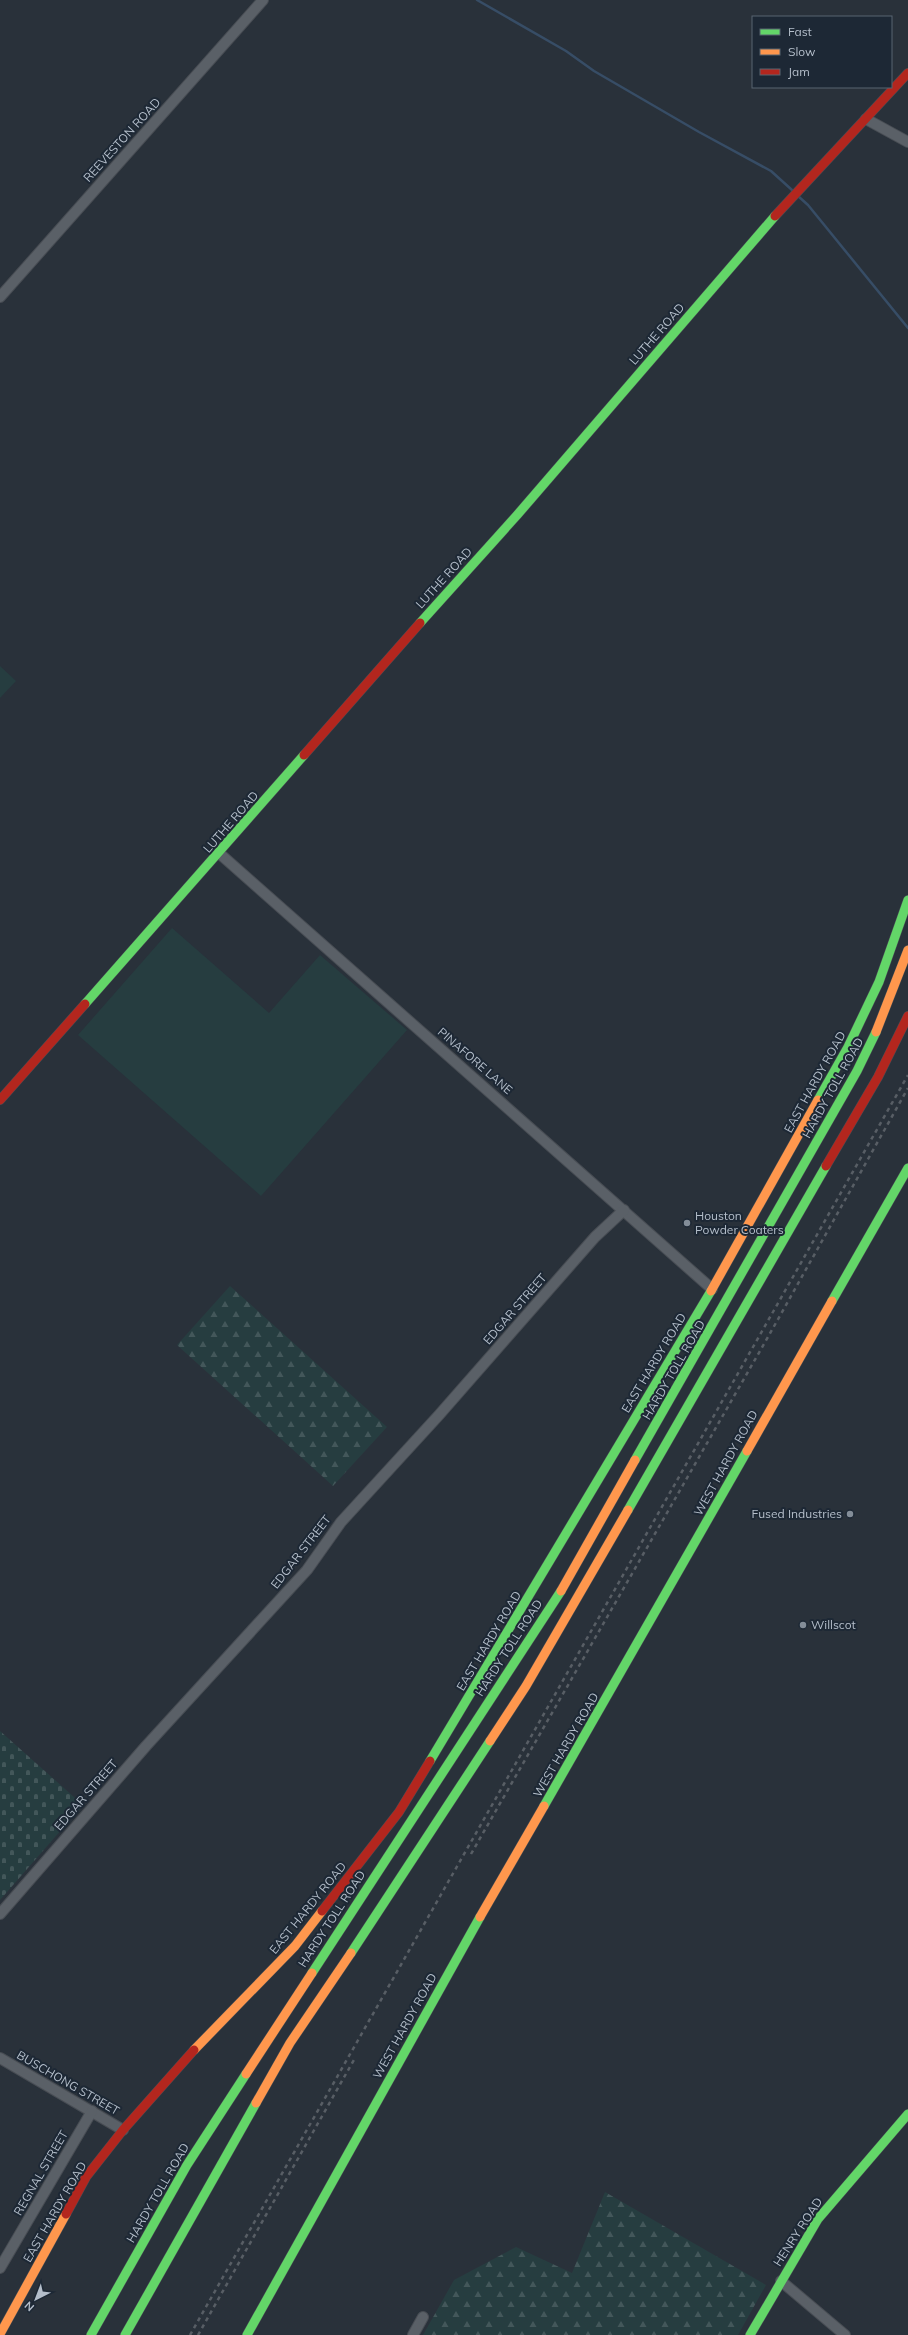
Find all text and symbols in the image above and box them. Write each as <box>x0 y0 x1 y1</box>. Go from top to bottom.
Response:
legend <box>752 16 892 88</box>
text: Fast <box>788 24 812 39</box>
text: Slow <box>788 44 816 59</box>
text: Jam <box>788 64 810 79</box>
street label: REEVESTON ROAD <box>80 94 163 185</box>
street label: LUTHE ROAD <box>626 300 687 368</box>
street label: LUTHE ROAD <box>412 544 475 611</box>
street label: LUTHE ROAD <box>200 788 261 856</box>
street label: PINAFORE LANE <box>435 1024 516 1097</box>
street label: EAST HARDY ROAD <box>780 1028 849 1135</box>
street label: HARDY TOLL ROAD <box>799 1035 866 1141</box>
place label: Houston Powder Coaters <box>695 1208 784 1237</box>
marker: Houston Powder Coaters <box>682 1218 692 1228</box>
street label: EDGAR STREET <box>480 1270 550 1347</box>
street label: EAST HARDY ROAD <box>618 1310 689 1415</box>
street label: HARDY TOLL ROAD <box>639 1317 708 1422</box>
street label: WEST HARDY ROAD <box>690 1407 761 1518</box>
place label: Fused Industries <box>752 1506 842 1521</box>
marker: Fused Industries <box>845 1509 855 1519</box>
street label: EDGAR STREET <box>267 1511 334 1591</box>
street label: EAST HARDY ROAD <box>453 1588 524 1693</box>
street label: HARDY TOLL ROAD <box>472 1596 546 1699</box>
place label: Willscot <box>811 1617 856 1632</box>
marker: Willscot <box>798 1620 808 1630</box>
street label: WEST HARDY ROAD <box>530 1690 602 1800</box>
street label: EDGAR STREET <box>51 1756 121 1833</box>
street label: EAST HARDY ROAD <box>266 1859 349 1957</box>
street label: HARDY TOLL ROAD <box>295 1867 369 1970</box>
street label: WEST HARDY ROAD <box>369 1970 440 2081</box>
street label: BUSCHONG STREET <box>14 2047 123 2118</box>
street label: REGNAL STREET <box>10 2127 71 2218</box>
street label: HARDY TOLL ROAD <box>123 2140 192 2245</box>
street label: EAST HARDY ROAD <box>20 2159 89 2265</box>
street label: HENRY ROAD <box>770 2194 825 2269</box>
north arrow <box>16 2279 56 2319</box>
text: N <box>22 2298 37 2314</box>

